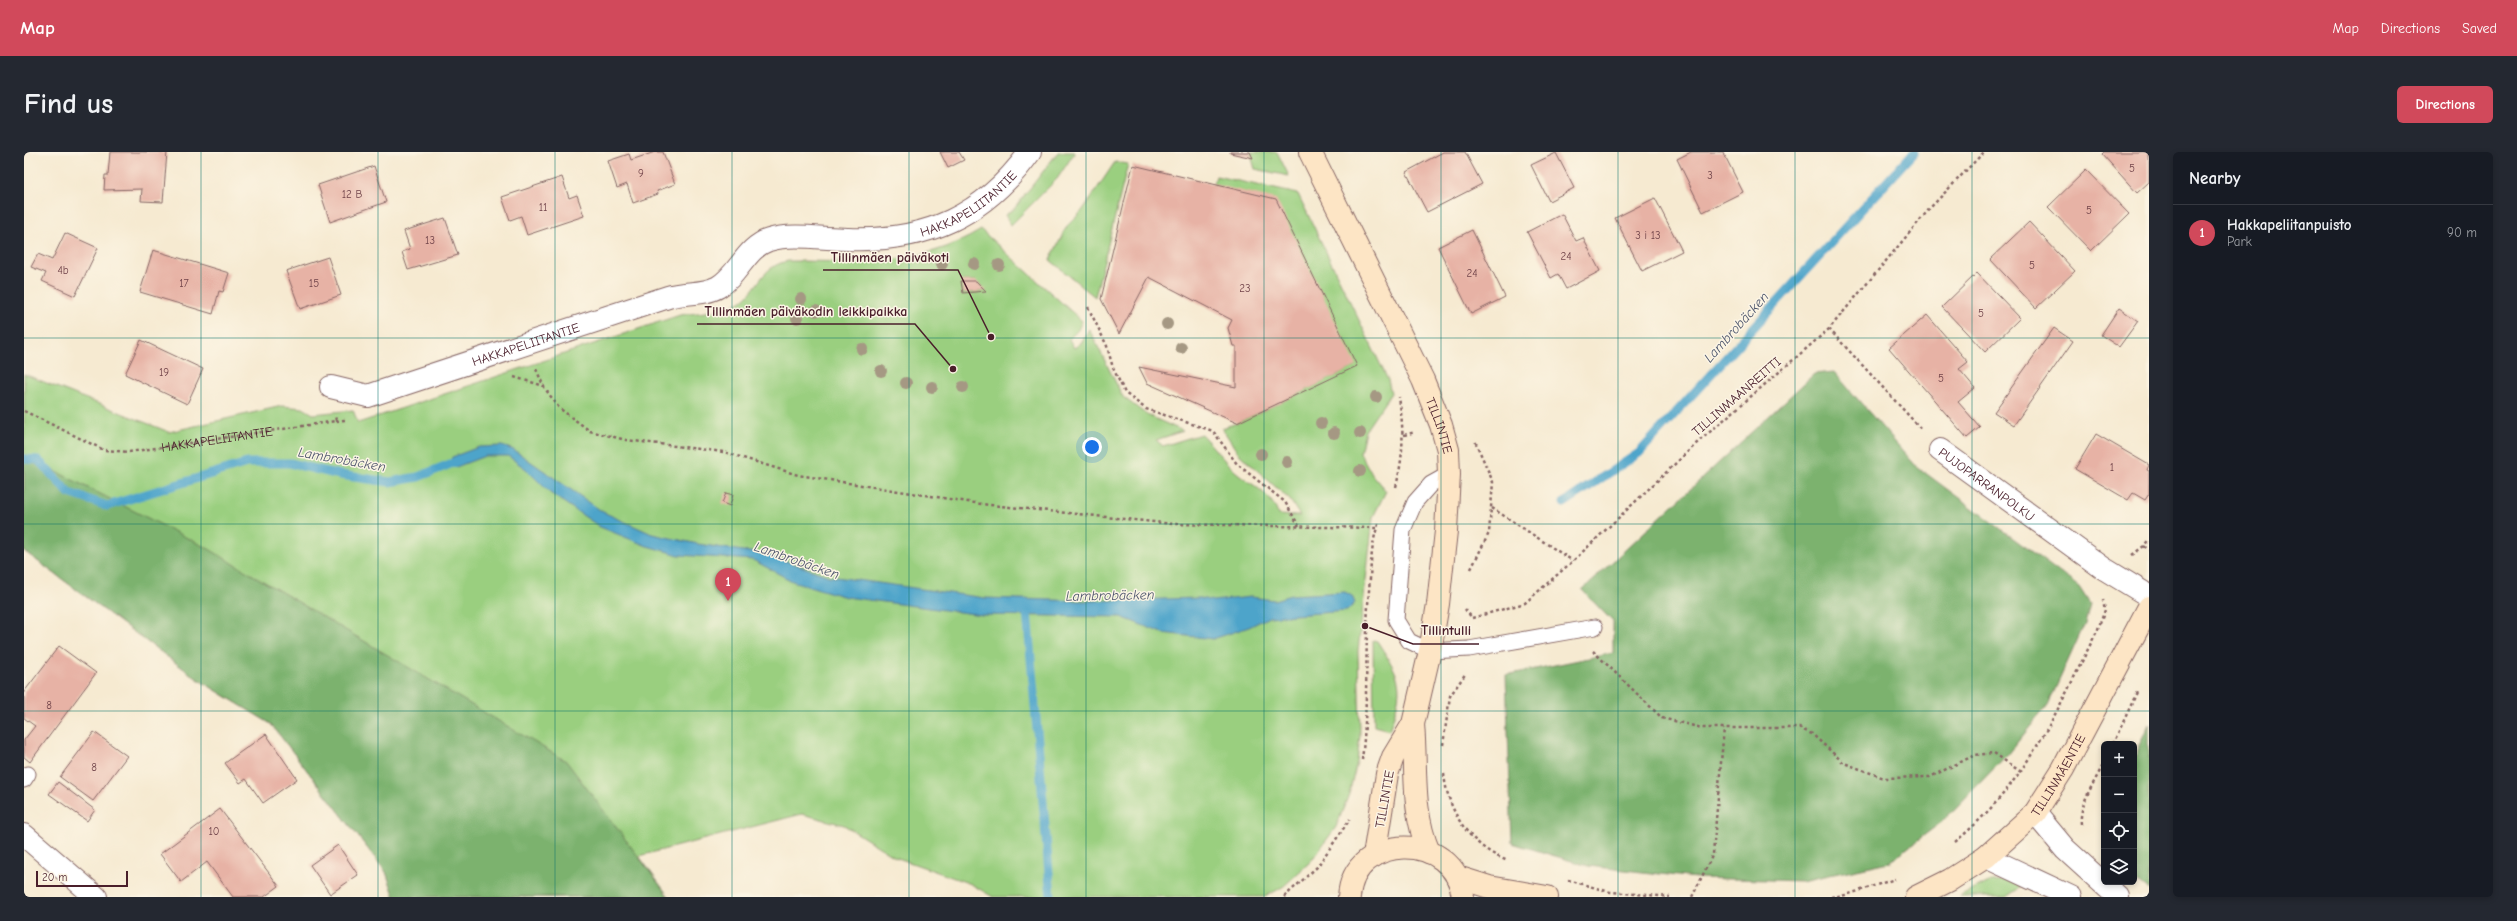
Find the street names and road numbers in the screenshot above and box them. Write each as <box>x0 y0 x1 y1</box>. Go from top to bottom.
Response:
street label: HAKKAPELIITANTIE <box>918 168 1020 240</box>
street label: HAKKAPELIITANTIE <box>470 320 582 369</box>
street label: TILLINMAANREITTI <box>1689 354 1784 439</box>
street label: TILLINTIE <box>1423 395 1456 455</box>
street label: HAKKAPELIITANTIE <box>160 424 274 455</box>
street label: PUJOPARRANPOLKU <box>1936 445 2038 524</box>
street label: TILLINMÄENTIE <box>2028 731 2088 819</box>
street label: TILLINTIE <box>1372 769 1397 829</box>

